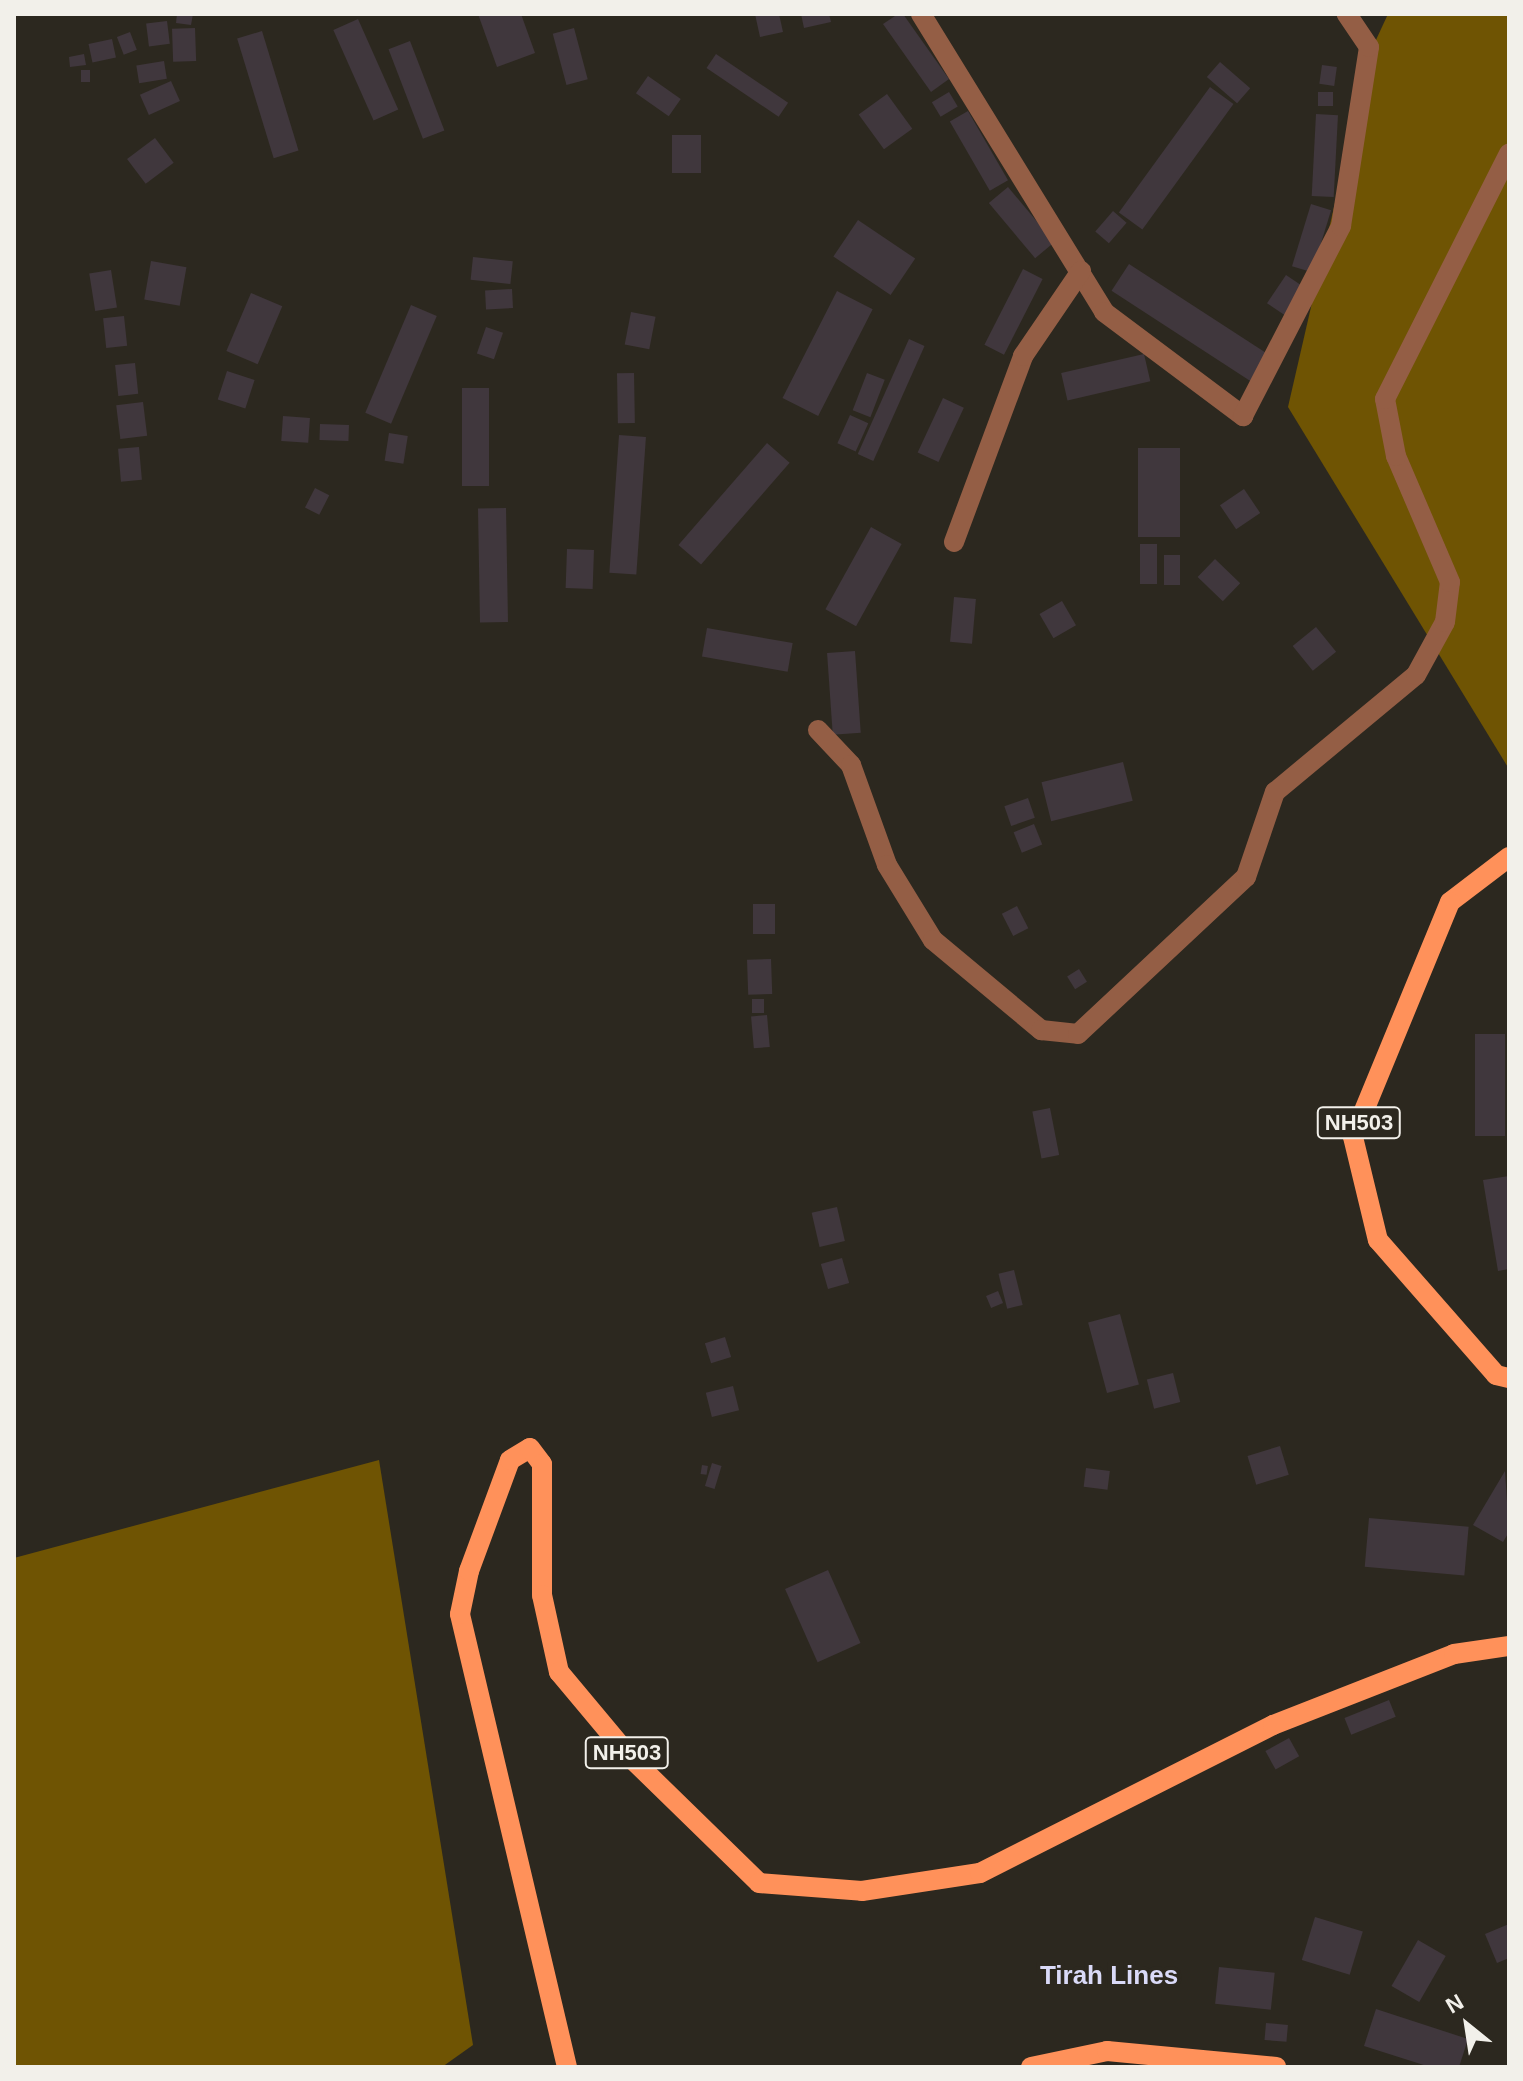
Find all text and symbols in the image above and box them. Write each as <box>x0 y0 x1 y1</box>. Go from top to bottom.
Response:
road number: NH503 <box>1315 1105 1403 1141</box>
road number: NH503 <box>583 1735 671 1771</box>
district label: Tirah Lines <box>1040 1960 1178 1992</box>
north arrow <box>1427 1985 1507 2065</box>
text: N <box>1442 1989 1468 2019</box>

